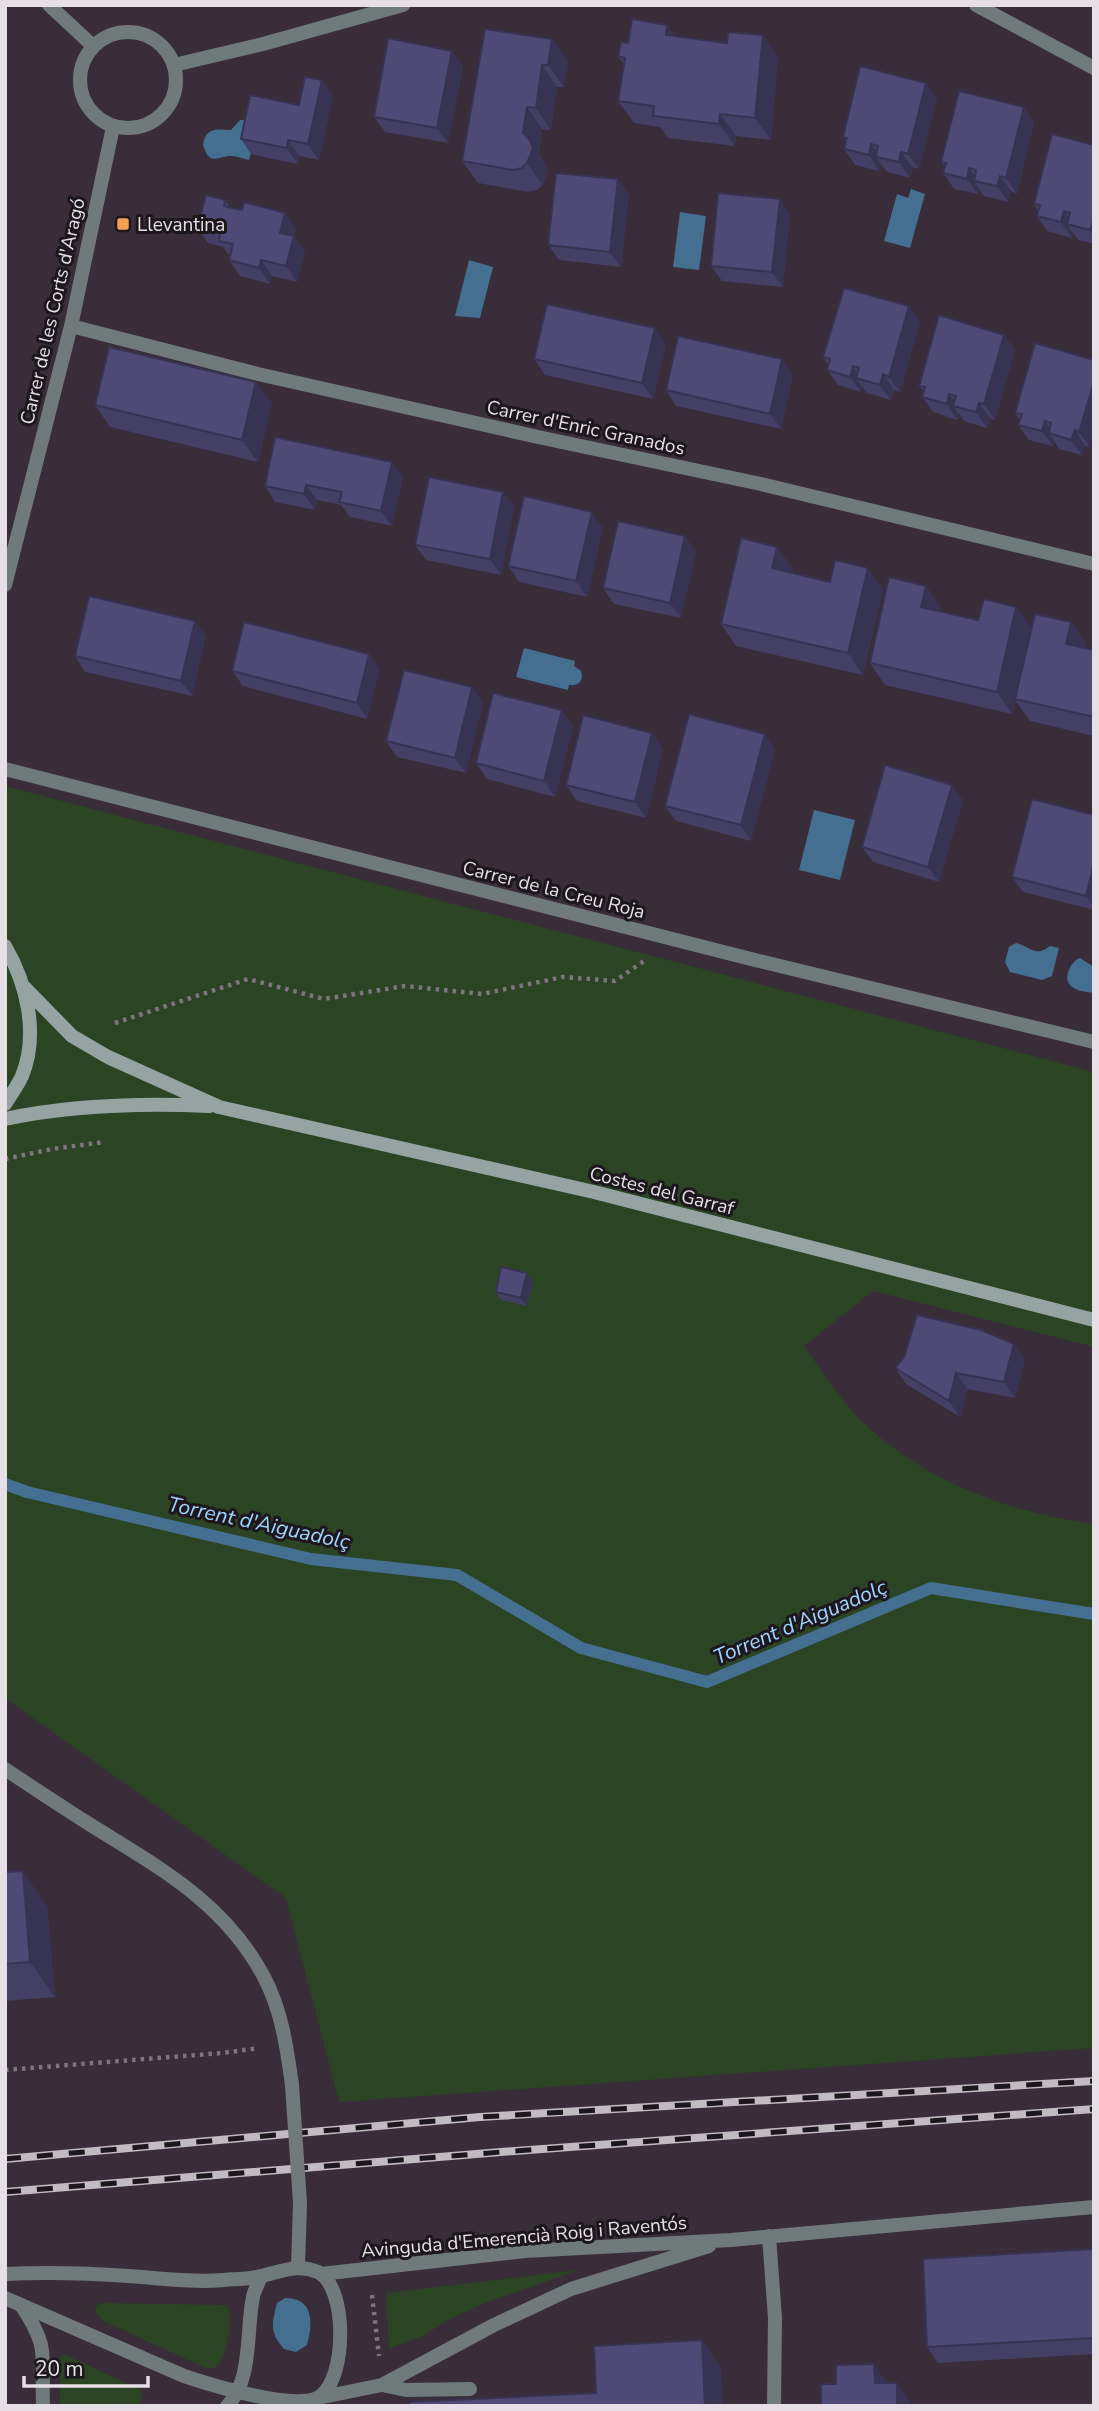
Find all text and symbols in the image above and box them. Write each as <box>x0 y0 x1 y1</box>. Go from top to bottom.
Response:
street label: Carrer de les Corts d'Aragó <box>14 195 92 427</box>
place label: Llevantina <box>137 212 225 238</box>
marker: Llevantina <box>115 216 131 232</box>
street label: Carrer d'Enric Granados <box>484 394 687 462</box>
street label: Carrer de la Creu Roja <box>460 855 648 925</box>
street label: Costes del Garraf <box>587 1160 737 1222</box>
water label: Torrent d'Aiguadolç <box>165 1490 353 1556</box>
water label: Torrent d'Aiguadolç <box>709 1573 891 1671</box>
street label: Avinguda d'Emerencià Roig i Raventós <box>360 2210 688 2264</box>
scale bar <box>24 2344 149 2388</box>
text: 20 m <box>35 2355 84 2383</box>

